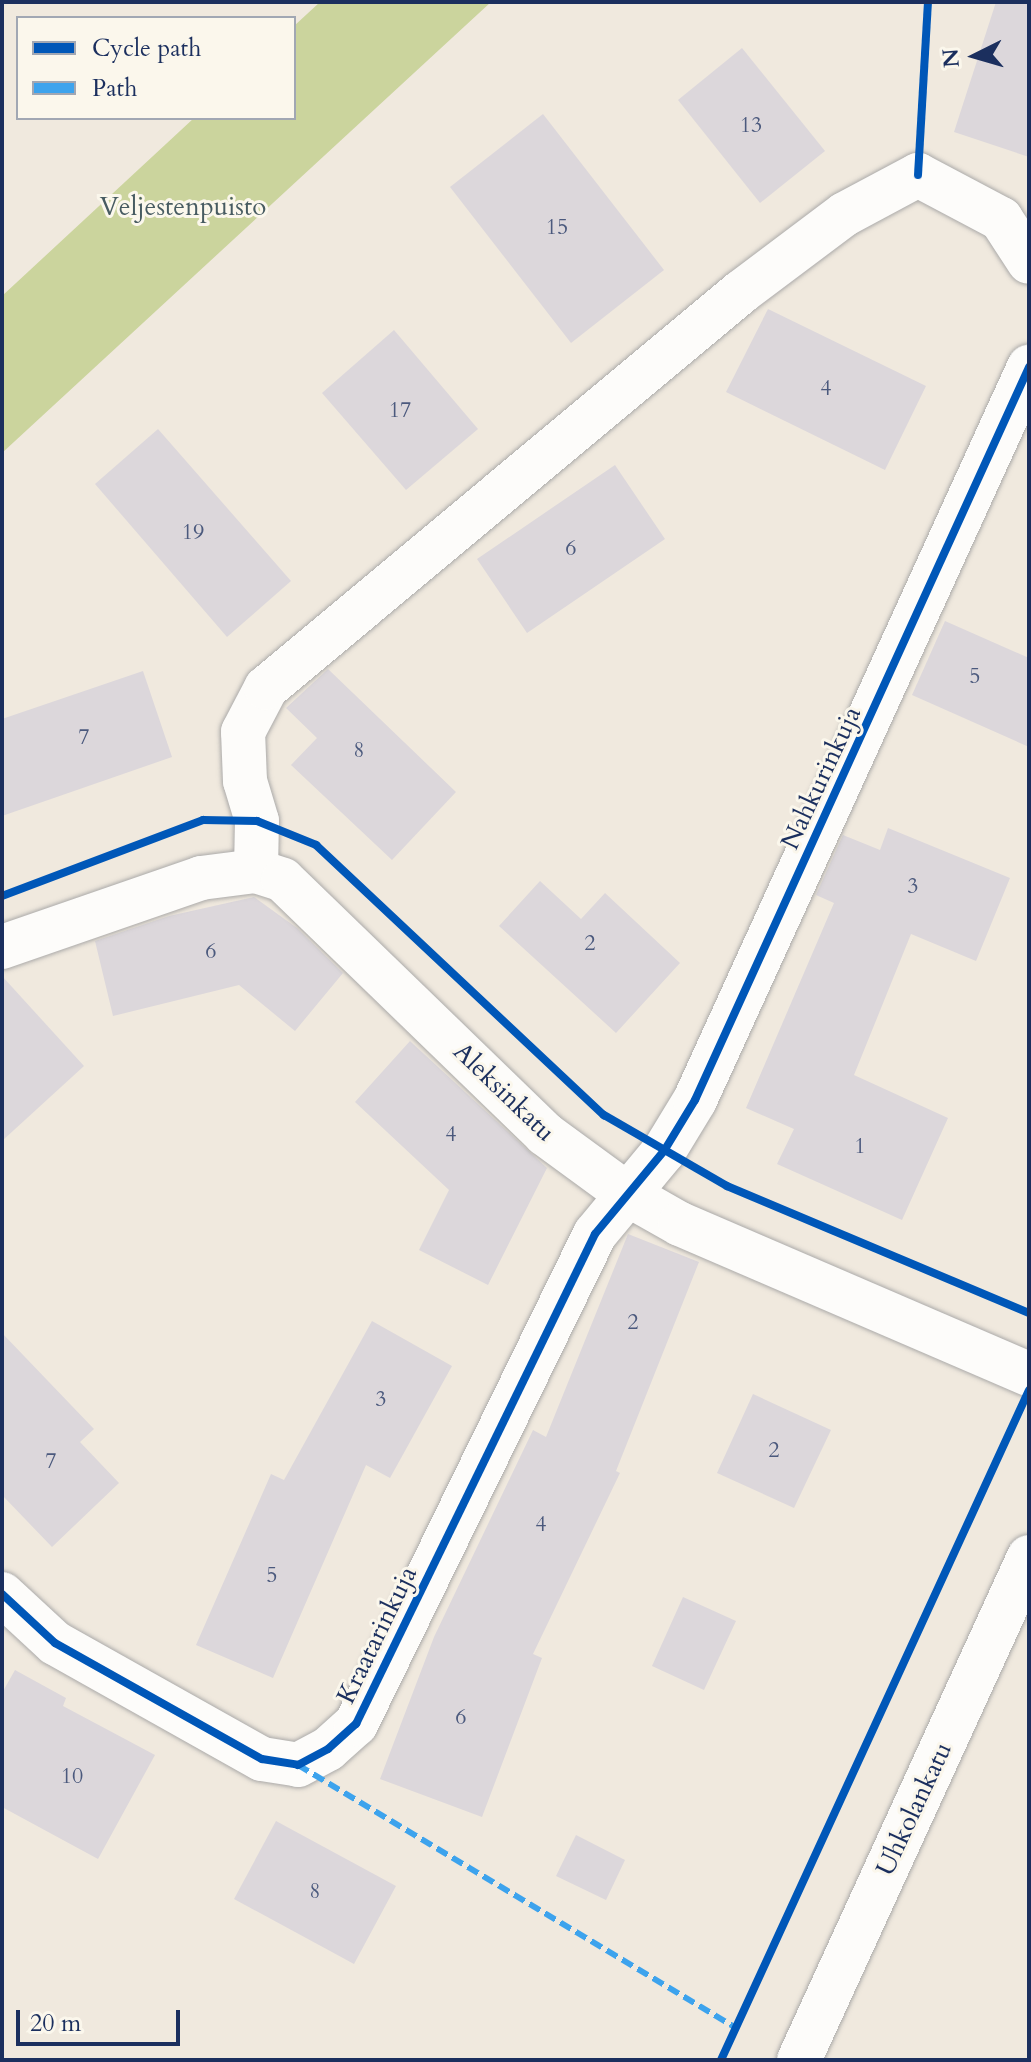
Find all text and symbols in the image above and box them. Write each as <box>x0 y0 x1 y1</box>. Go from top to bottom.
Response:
legend <box>16 16 296 120</box>
north arrow <box>935 16 1015 96</box>
text: Cycle path <box>92 32 201 65</box>
text: N <box>935 47 967 69</box>
text: Path <box>92 72 137 105</box>
house number: 13 <box>740 113 762 139</box>
park label: Veljestenpuisto <box>100 191 266 223</box>
house number: 15 <box>546 215 568 241</box>
house number: 4 <box>820 376 832 402</box>
house number: 17 <box>389 398 411 424</box>
house number: 19 <box>182 520 204 546</box>
house number: 6 <box>565 536 577 562</box>
house number: 5 <box>969 664 981 690</box>
street label: Nahkurinkuja <box>774 702 868 854</box>
house number: 7 <box>78 725 90 751</box>
house number: 8 <box>353 738 365 764</box>
house number: 3 <box>907 874 919 900</box>
house number: 2 <box>584 931 596 957</box>
house number: 6 <box>205 939 217 965</box>
street label: Aleksinkatu <box>447 1036 561 1148</box>
house number: 4 <box>445 1122 457 1148</box>
house number: 1 <box>854 1134 866 1160</box>
house number: 2 <box>627 1310 639 1336</box>
house number: 3 <box>375 1387 387 1413</box>
house number: 2 <box>768 1438 780 1464</box>
house number: 7 <box>45 1449 57 1475</box>
house number: 4 <box>535 1512 547 1538</box>
street label: Kraatarinkuja <box>330 1561 424 1709</box>
house number: 5 <box>266 1563 278 1589</box>
house number: 6 <box>455 1705 467 1731</box>
street label: Uhkolankatu <box>869 1737 959 1881</box>
house number: 10 <box>61 1764 83 1790</box>
house number: 8 <box>309 1879 321 1905</box>
scale bar <box>20 1994 184 2044</box>
text: 20 m <box>30 2007 81 2040</box>

